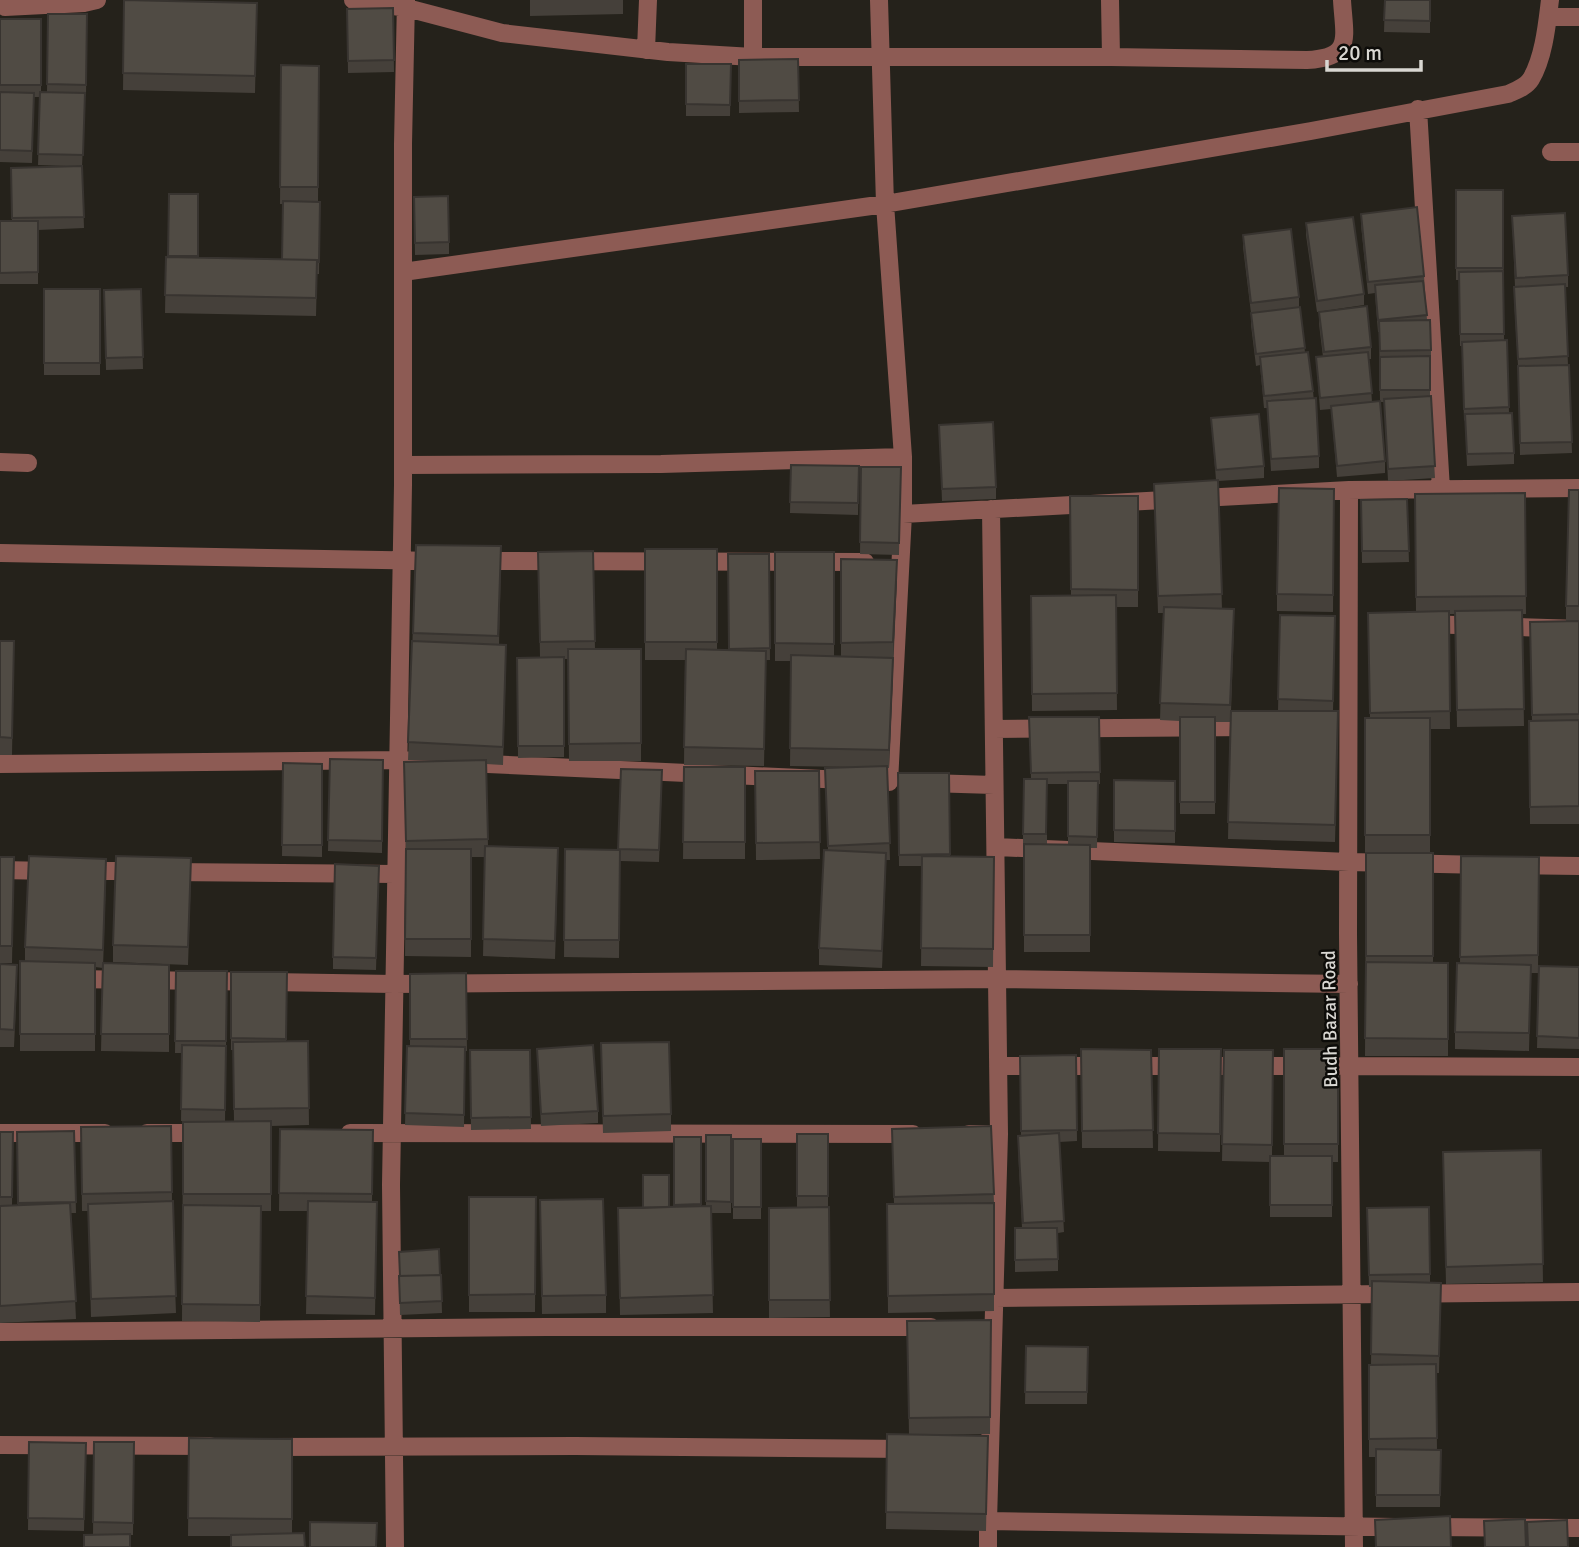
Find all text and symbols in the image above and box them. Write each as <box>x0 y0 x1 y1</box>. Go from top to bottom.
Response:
scale bar <box>1327 28 1422 72</box>
text: 20 m <box>1338 40 1382 66</box>
street label: Budh Bazar Road <box>1317 950 1343 1088</box>

